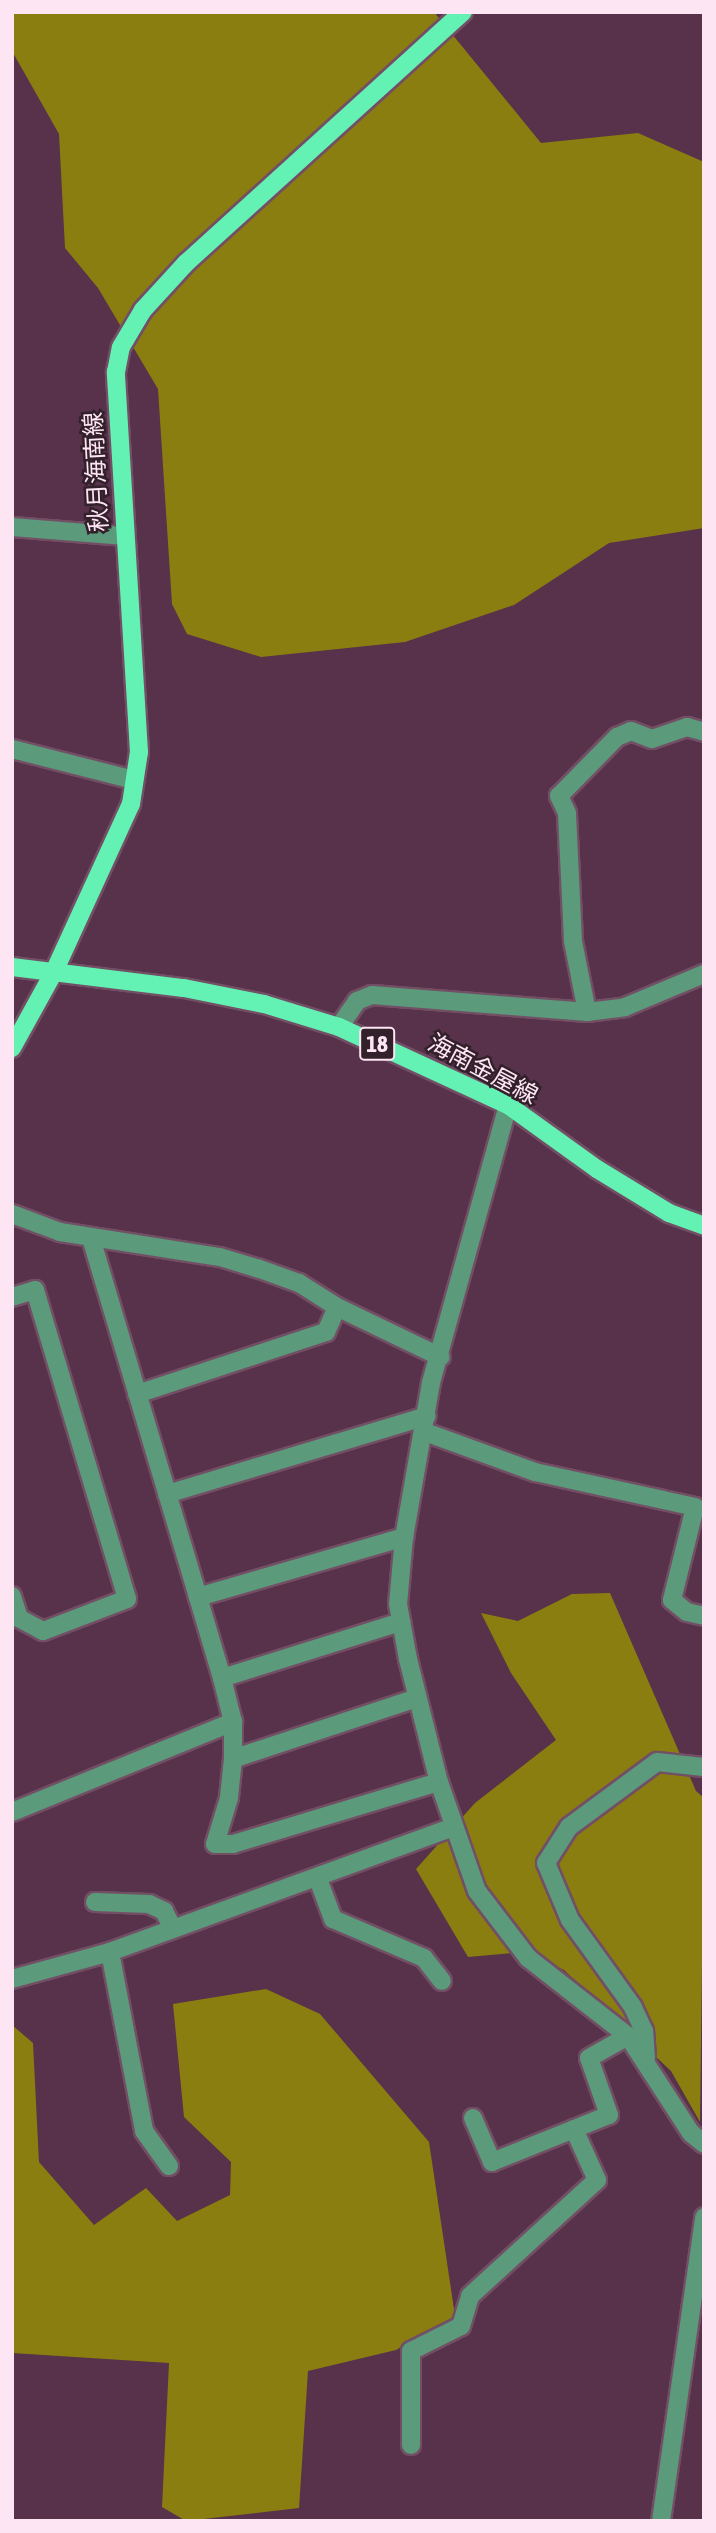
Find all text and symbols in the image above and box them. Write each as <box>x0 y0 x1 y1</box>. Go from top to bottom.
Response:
street label: 秋月海南線 <box>78 411 114 533</box>
road number: 18 <box>358 1024 396 1064</box>
street label: 海南金屋線 <box>423 1028 543 1110</box>

